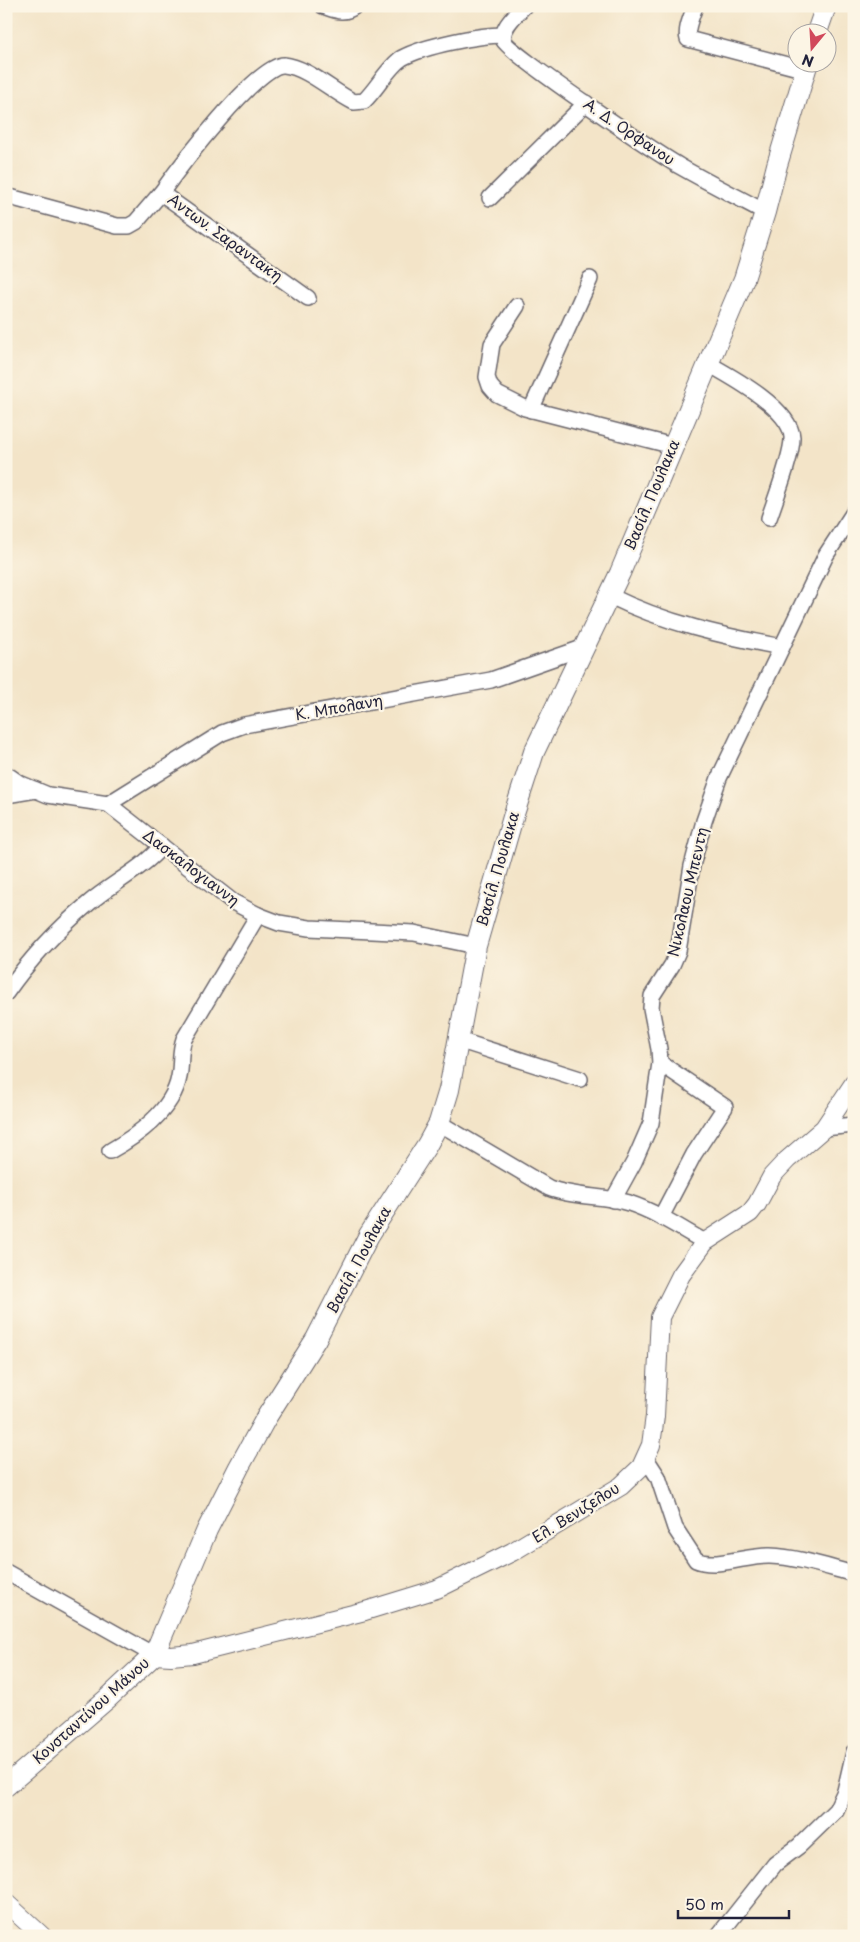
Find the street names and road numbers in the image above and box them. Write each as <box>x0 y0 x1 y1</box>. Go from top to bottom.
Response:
street label: Α. Δ. Ορφανου <box>579 92 680 170</box>
street label: Αντων. Σαραντακη <box>164 187 288 286</box>
street label: Βασίλ. Πουλακα <box>617 435 685 554</box>
street label: Κ. Μπολανη <box>293 688 384 726</box>
street label: Βασίλ. Πουλακα <box>469 808 524 929</box>
street label: Δασκαλογιαννη <box>139 823 245 911</box>
street label: Νικολαου Μπεντη <box>660 825 713 959</box>
street label: Βασίλ. Πουλακα <box>320 1201 396 1317</box>
street label: Ελ. Βενιζελου <box>527 1476 623 1548</box>
street label: Κονσταντίνου Μάνου <box>26 1651 154 1769</box>

